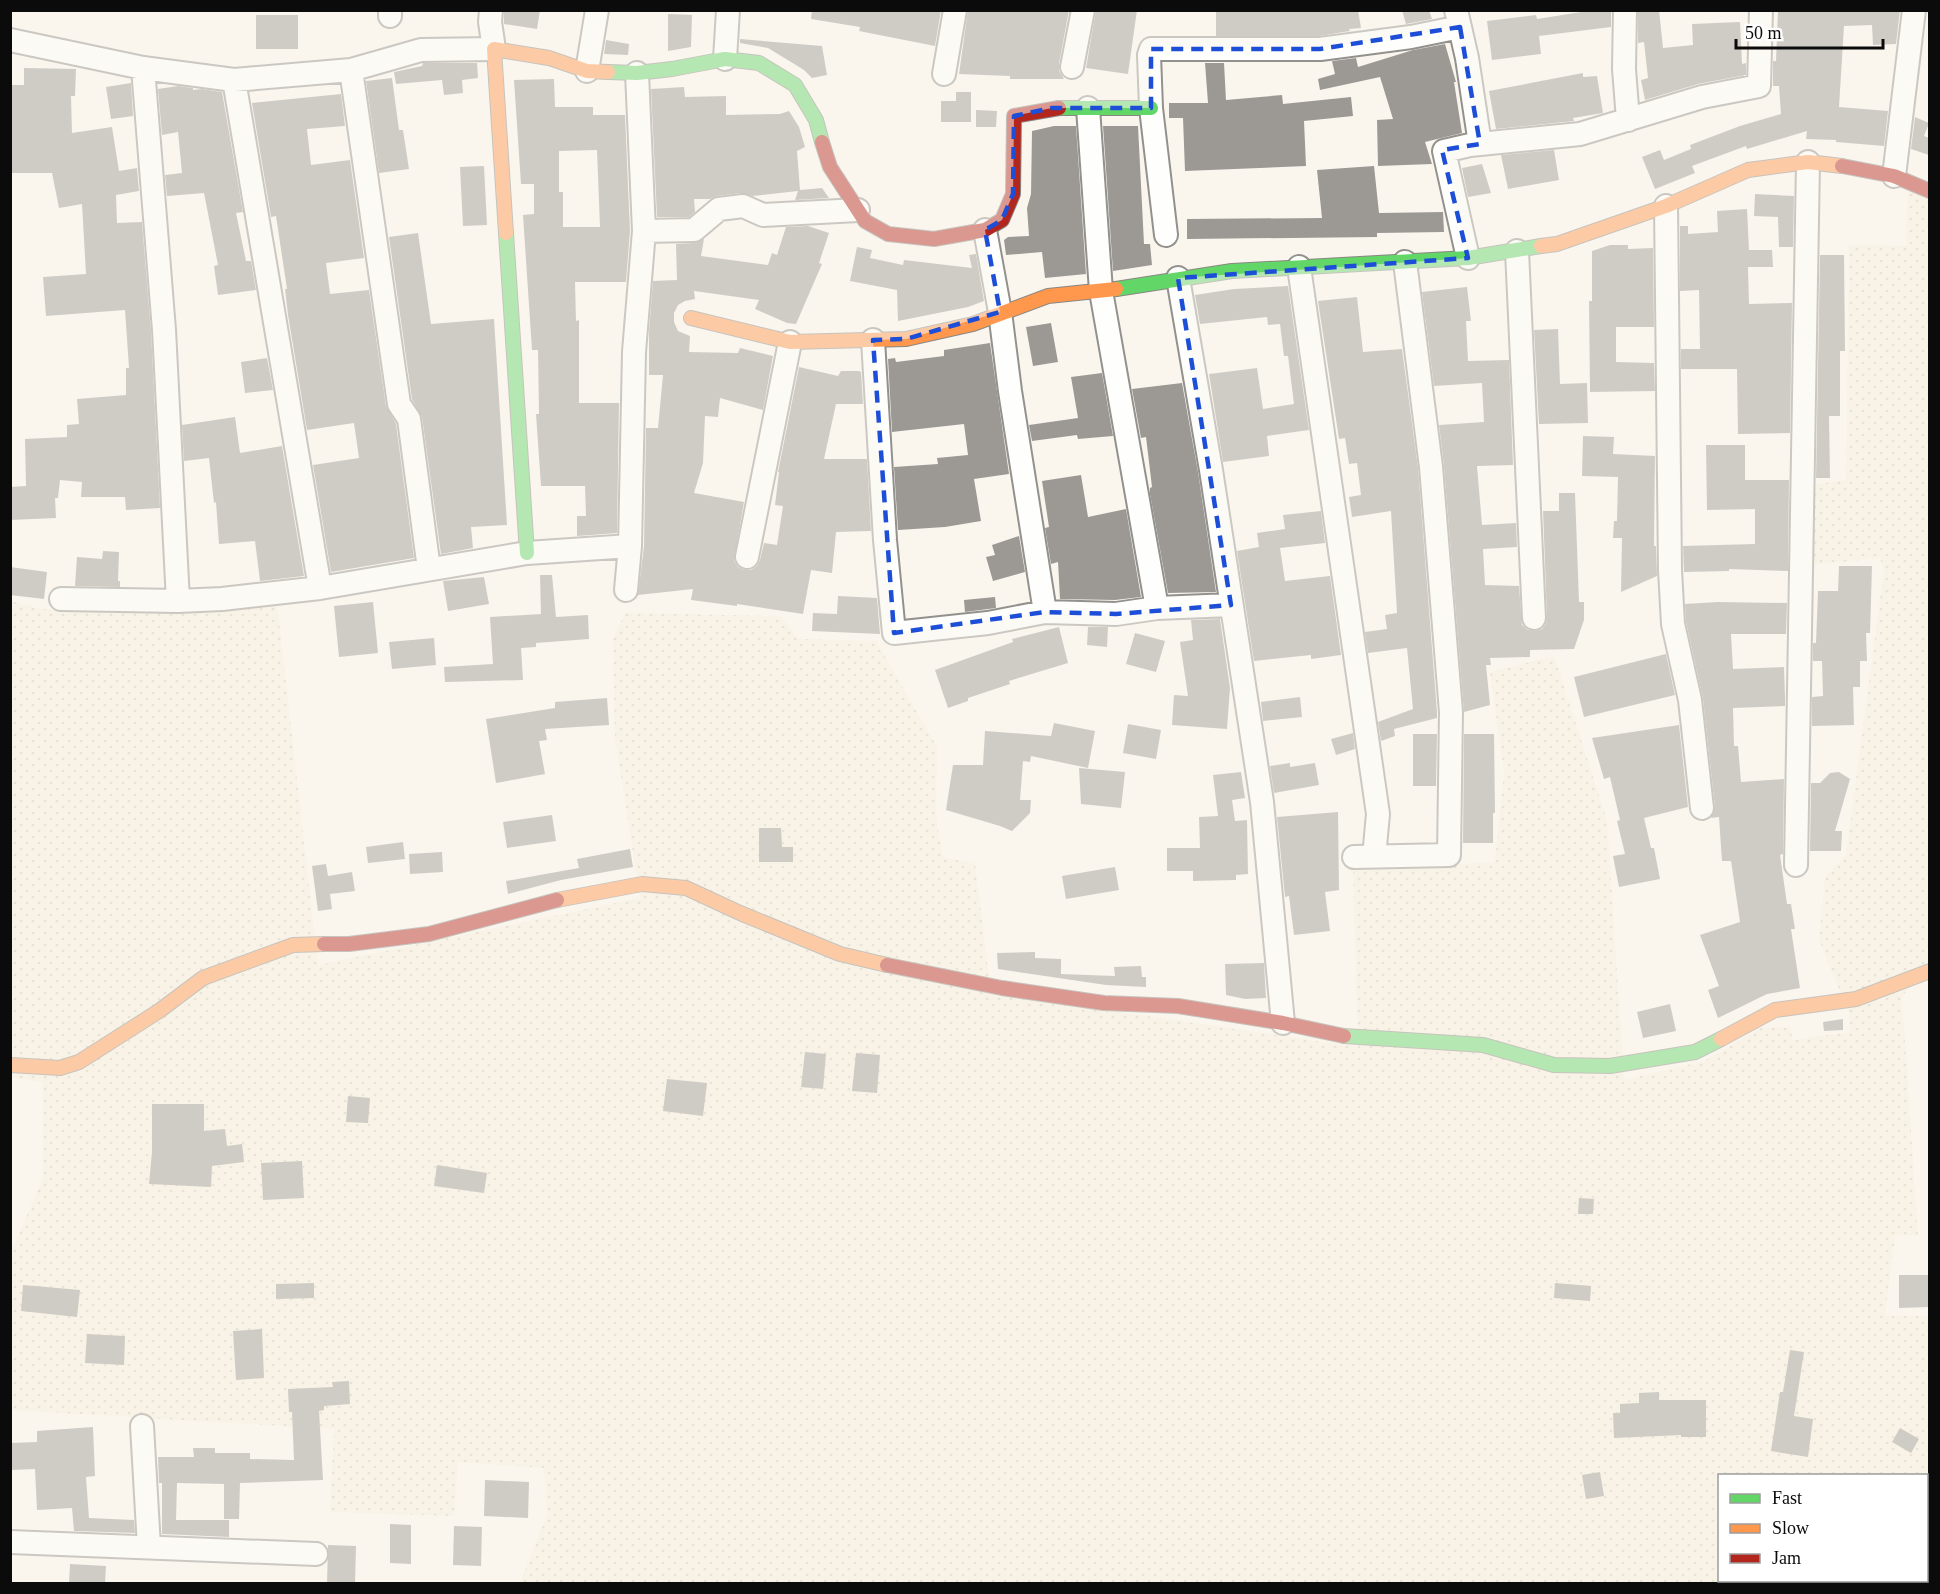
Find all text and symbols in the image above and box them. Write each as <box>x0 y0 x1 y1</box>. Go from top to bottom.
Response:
scale bar <box>1736 12 1883 50</box>
text: 50 m <box>1745 23 1782 43</box>
legend <box>1718 1474 1928 1582</box>
text: Fast <box>1772 1488 1802 1508</box>
text: Slow <box>1772 1518 1809 1538</box>
text: Jam <box>1772 1548 1801 1568</box>

